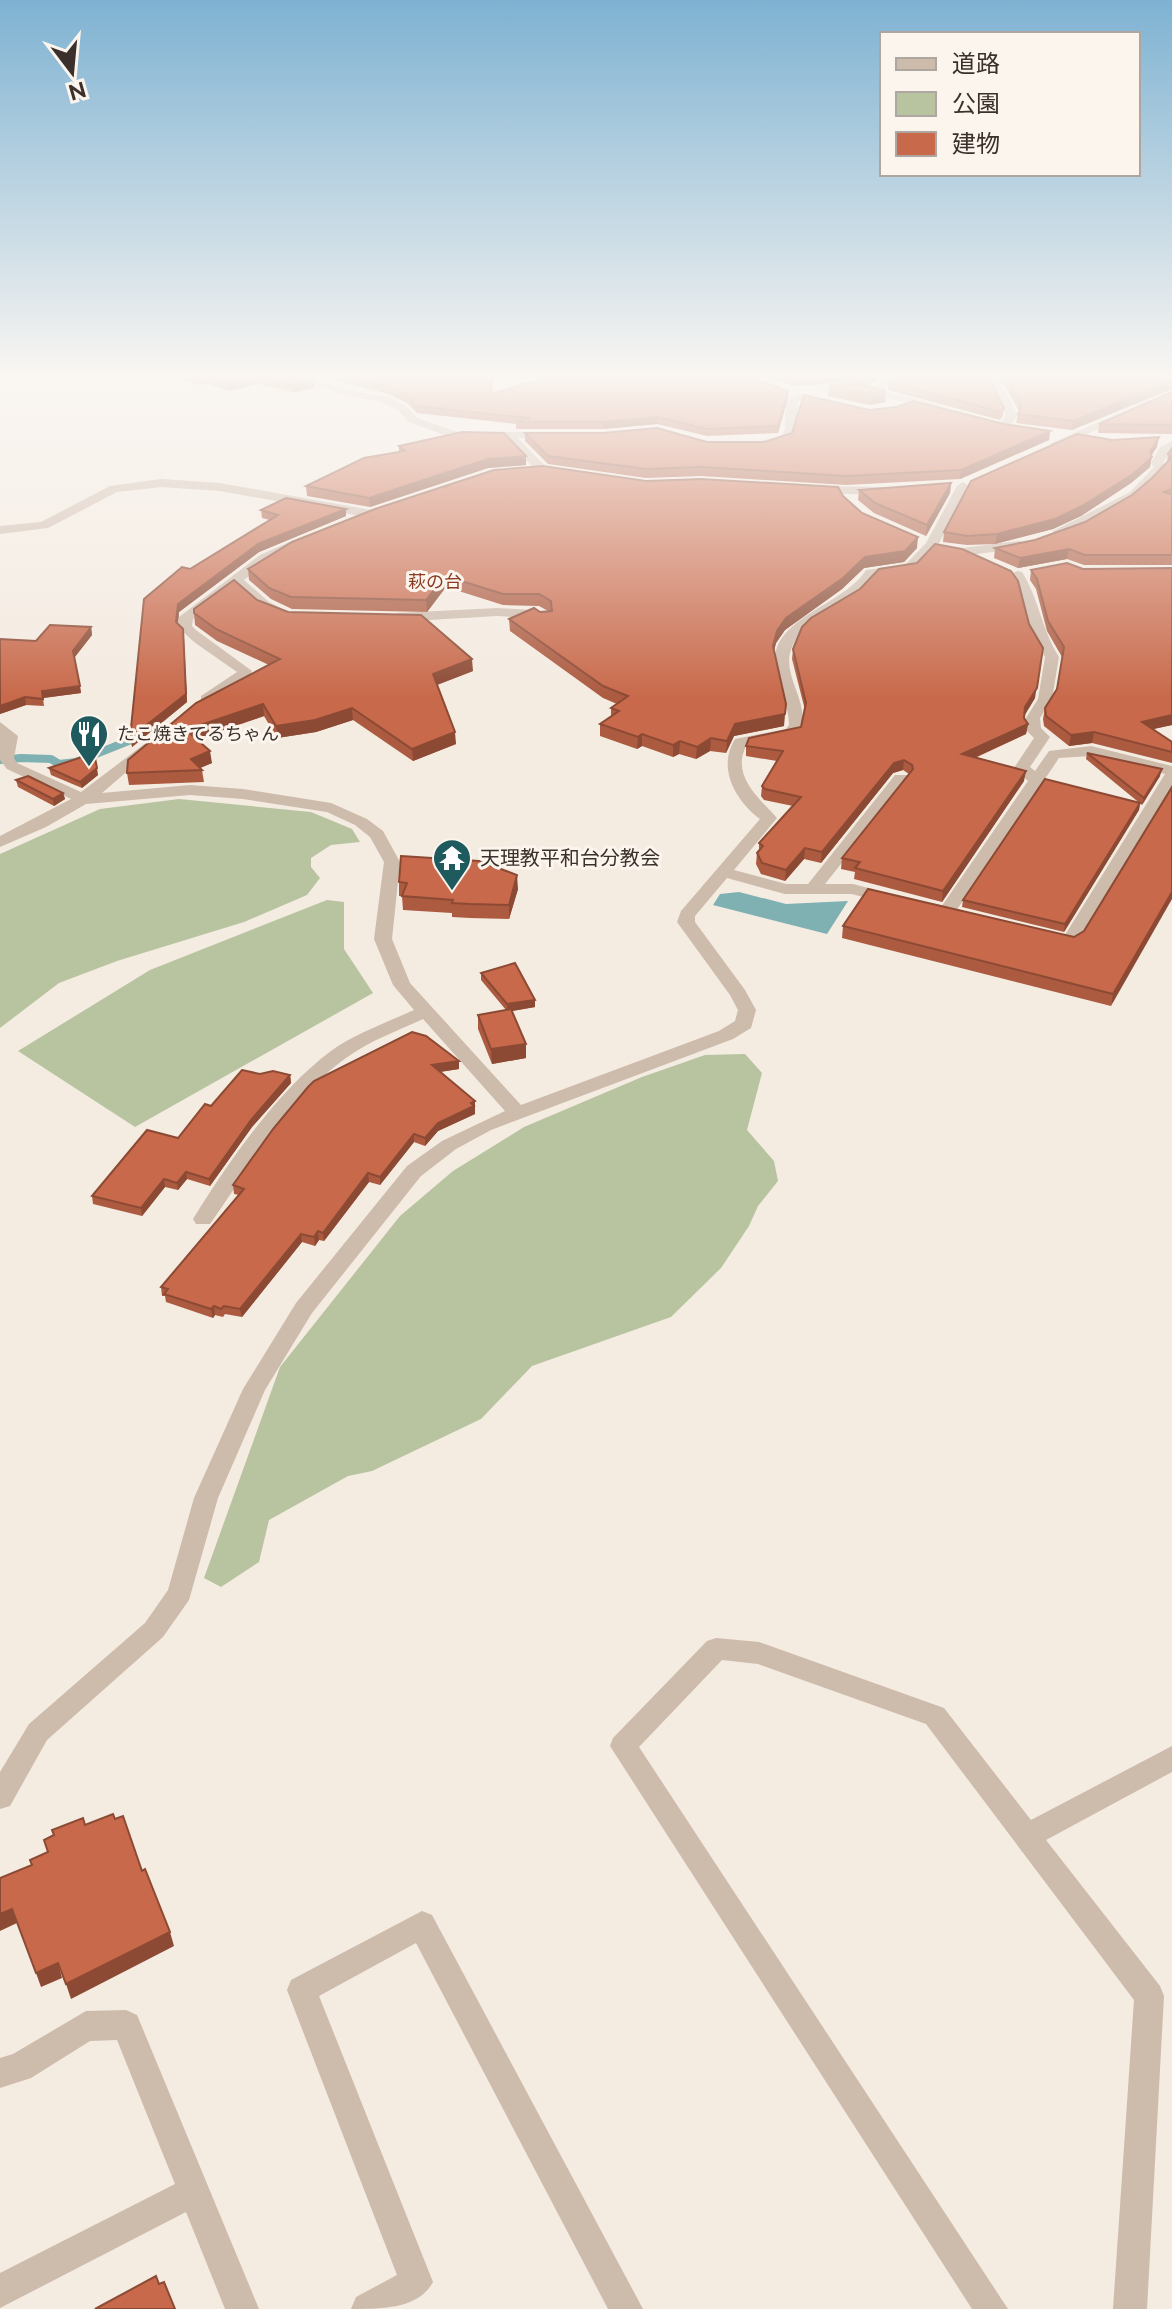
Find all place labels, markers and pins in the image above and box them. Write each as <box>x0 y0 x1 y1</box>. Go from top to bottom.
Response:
restaurant icon: たこ焼きてるちゃん <box>68 713 110 768</box>
place label: たこ焼きてるちゃん <box>117 723 279 744</box>
temple icon: 天理教平和台分教会 <box>431 837 473 892</box>
place label: 天理教平和台分教会 <box>480 846 660 870</box>

